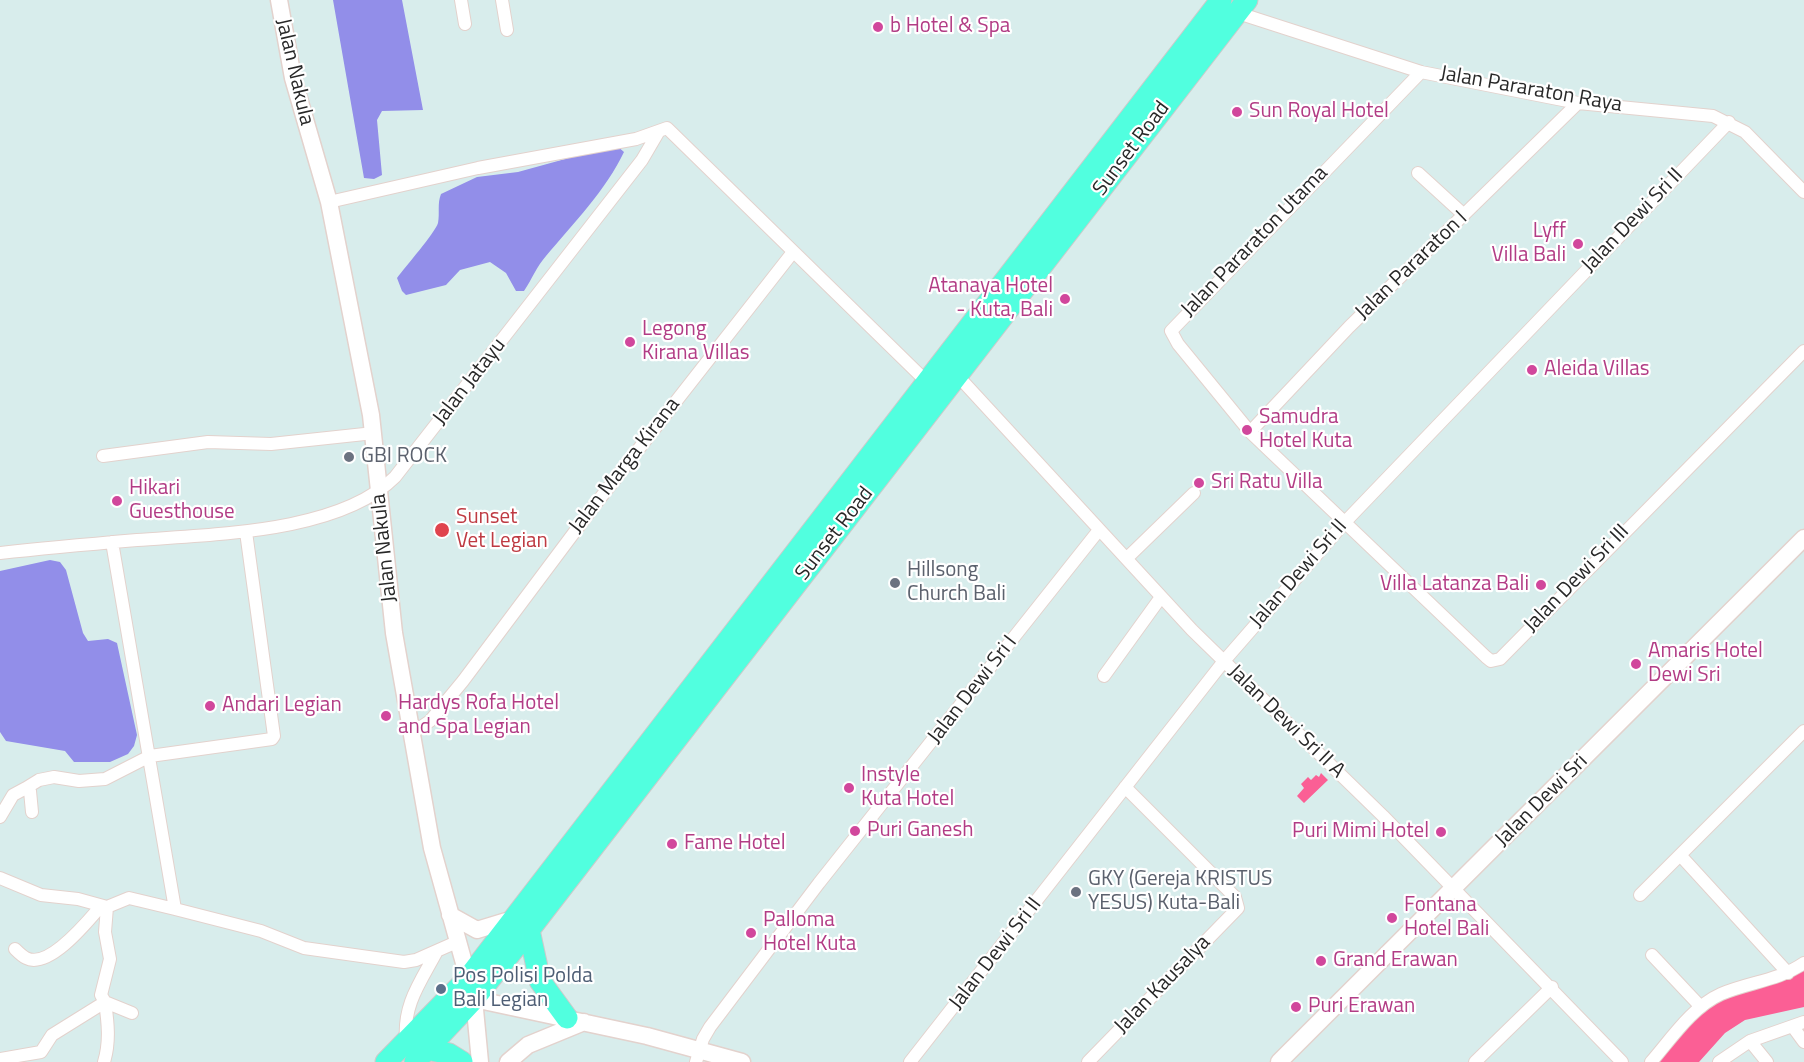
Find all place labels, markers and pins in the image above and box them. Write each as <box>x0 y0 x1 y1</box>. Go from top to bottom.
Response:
place label: b Hotel & Spa <box>890 14 1010 40</box>
marker: b Hotel & Spa <box>871 20 885 34</box>
place label: Sun Royal Hotel <box>1249 99 1389 125</box>
marker: Sun Royal Hotel <box>1230 105 1244 119</box>
place label: Lyff Villa Bali <box>1491 219 1566 269</box>
marker: Lyff Villa Bali <box>1571 237 1585 251</box>
place label: Atanaya Hotel - Kuta, Bali <box>928 274 1053 324</box>
marker: Atanaya Hotel - Kuta, Bali <box>1058 292 1072 306</box>
place label: Legong Kirana Villas <box>642 317 750 367</box>
marker: Legong Kirana Villas <box>623 335 637 349</box>
place label: Aleida Villas <box>1544 357 1650 383</box>
marker: Aleida Villas <box>1525 363 1539 377</box>
place label: Samudra Hotel Kuta <box>1259 405 1352 455</box>
marker: Samudra Hotel Kuta <box>1240 423 1254 437</box>
place label: GBI ROCK <box>361 444 447 470</box>
marker: GBI ROCK <box>342 450 356 464</box>
place label: Sri Ratu Villa <box>1211 470 1323 496</box>
place label: Hikari Guesthouse <box>129 476 235 526</box>
marker: Sri Ratu Villa <box>1192 476 1206 490</box>
marker: Hikari Guesthouse <box>110 494 124 508</box>
place label: Sunset Vet Legian <box>456 505 548 555</box>
marker: Sunset Vet Legian <box>433 521 451 539</box>
place label: Hillsong Church Bali <box>907 558 1006 608</box>
place label: Villa Latanza Bali <box>1380 572 1529 598</box>
marker: Hillsong Church Bali <box>888 576 902 590</box>
marker: Villa Latanza Bali <box>1534 578 1548 592</box>
place label: Amaris Hotel Dewi Sri <box>1648 639 1763 689</box>
marker: Amaris Hotel Dewi Sri <box>1629 657 1643 671</box>
place label: Hardys Rofa Hotel and Spa Legian <box>398 691 559 741</box>
place label: Andari Legian <box>222 693 342 719</box>
marker: Andari Legian <box>203 699 217 713</box>
marker: Hardys Rofa Hotel and Spa Legian <box>379 709 393 723</box>
place label: Instyle Kuta Hotel <box>861 763 954 813</box>
marker: Instyle Kuta Hotel <box>842 781 856 795</box>
place label: Puri Ganesh <box>867 818 973 844</box>
place label: Puri Mimi Hotel <box>1292 819 1429 845</box>
marker: Puri Ganesh <box>848 824 862 838</box>
marker: Puri Mimi Hotel <box>1434 825 1448 839</box>
place label: Fame Hotel <box>684 831 786 857</box>
marker: Fame Hotel <box>665 837 679 851</box>
place label: GKY (Gereja KRISTUS YESUS) Kuta-Bali <box>1088 867 1272 917</box>
marker: GKY (Gereja KRISTUS YESUS) Kuta-Bali <box>1069 885 1083 899</box>
place label: Fontana Hotel Bali <box>1404 893 1489 943</box>
place label: Palloma Hotel Kuta <box>763 908 856 958</box>
marker: Fontana Hotel Bali <box>1385 911 1399 925</box>
marker: Palloma Hotel Kuta <box>744 926 758 940</box>
place label: Grand Erawan <box>1333 948 1458 974</box>
marker: Grand Erawan <box>1314 954 1328 968</box>
place label: Pos Polisi Polda Bali Legian <box>453 964 593 1014</box>
marker: Pos Polisi Polda Bali Legian <box>434 982 448 996</box>
place label: Puri Erawan <box>1308 994 1415 1020</box>
marker: Puri Erawan <box>1289 1000 1303 1014</box>

